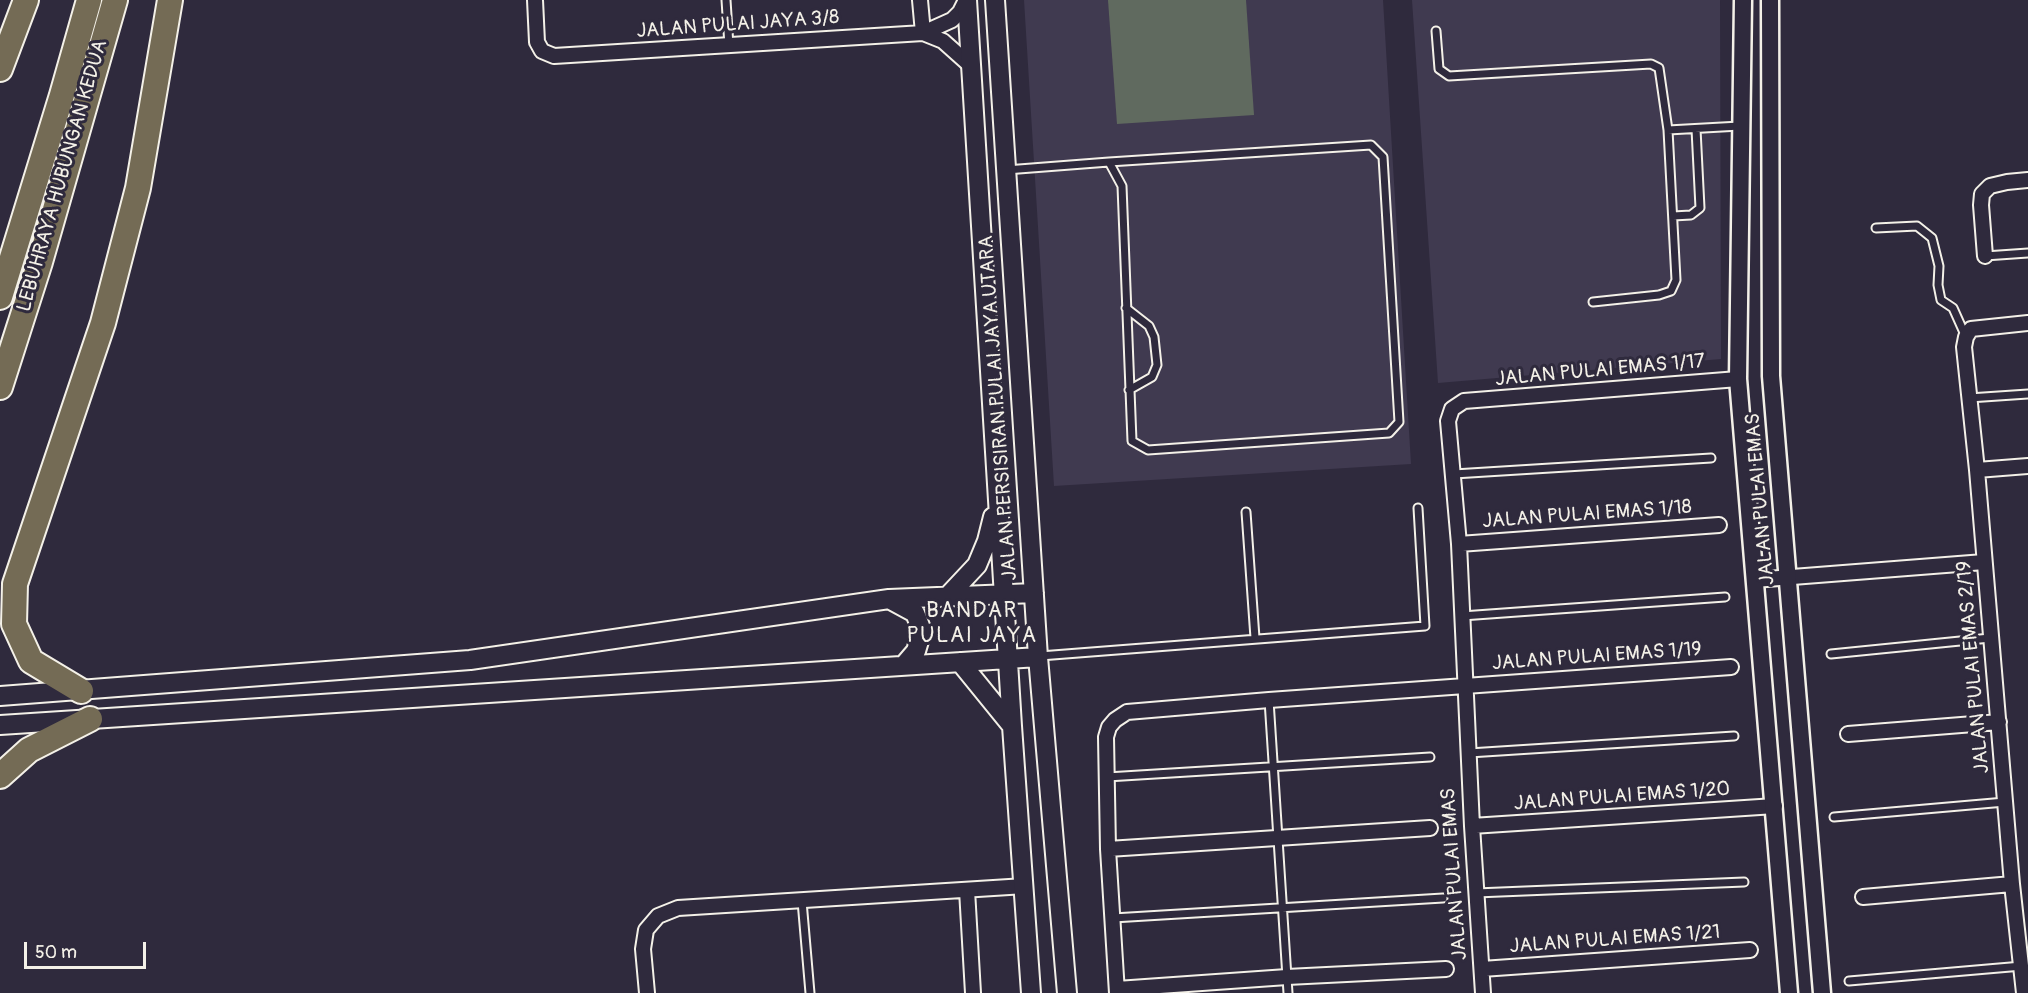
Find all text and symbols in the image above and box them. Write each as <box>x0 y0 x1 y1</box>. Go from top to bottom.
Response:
street label: JALAN PULAI JAYA 3/8 <box>636 6 840 44</box>
street label: LEBUHRAYA HUBUNGAN KEDUA <box>13 37 113 315</box>
street label: JALAN PERSISIRAN PULAI JAYA UTARA <box>975 235 1023 581</box>
street label: JALAN PULAI EMAS 1/17 <box>1494 350 1706 392</box>
street label: JALAN PULAI EMAS <box>1742 412 1780 586</box>
street label: JALAN PULAI EMAS 1/18 <box>1481 496 1693 534</box>
street label: JALAN PULAI EMAS 2/19 <box>1953 560 1995 774</box>
district label: BANDAR PULAI JAYA <box>906 598 1038 650</box>
street label: JALAN PULAI EMAS 1/19 <box>1491 638 1703 676</box>
street label: JALAN PULAI EMAS 1/20 <box>1513 777 1731 817</box>
street label: JALAN PULAI EMAS <box>1437 787 1473 961</box>
street label: JALAN PULAI EMAS 1/21 <box>1509 921 1721 959</box>
scale bar <box>27 930 148 968</box>
text: 50 m <box>35 941 77 964</box>

